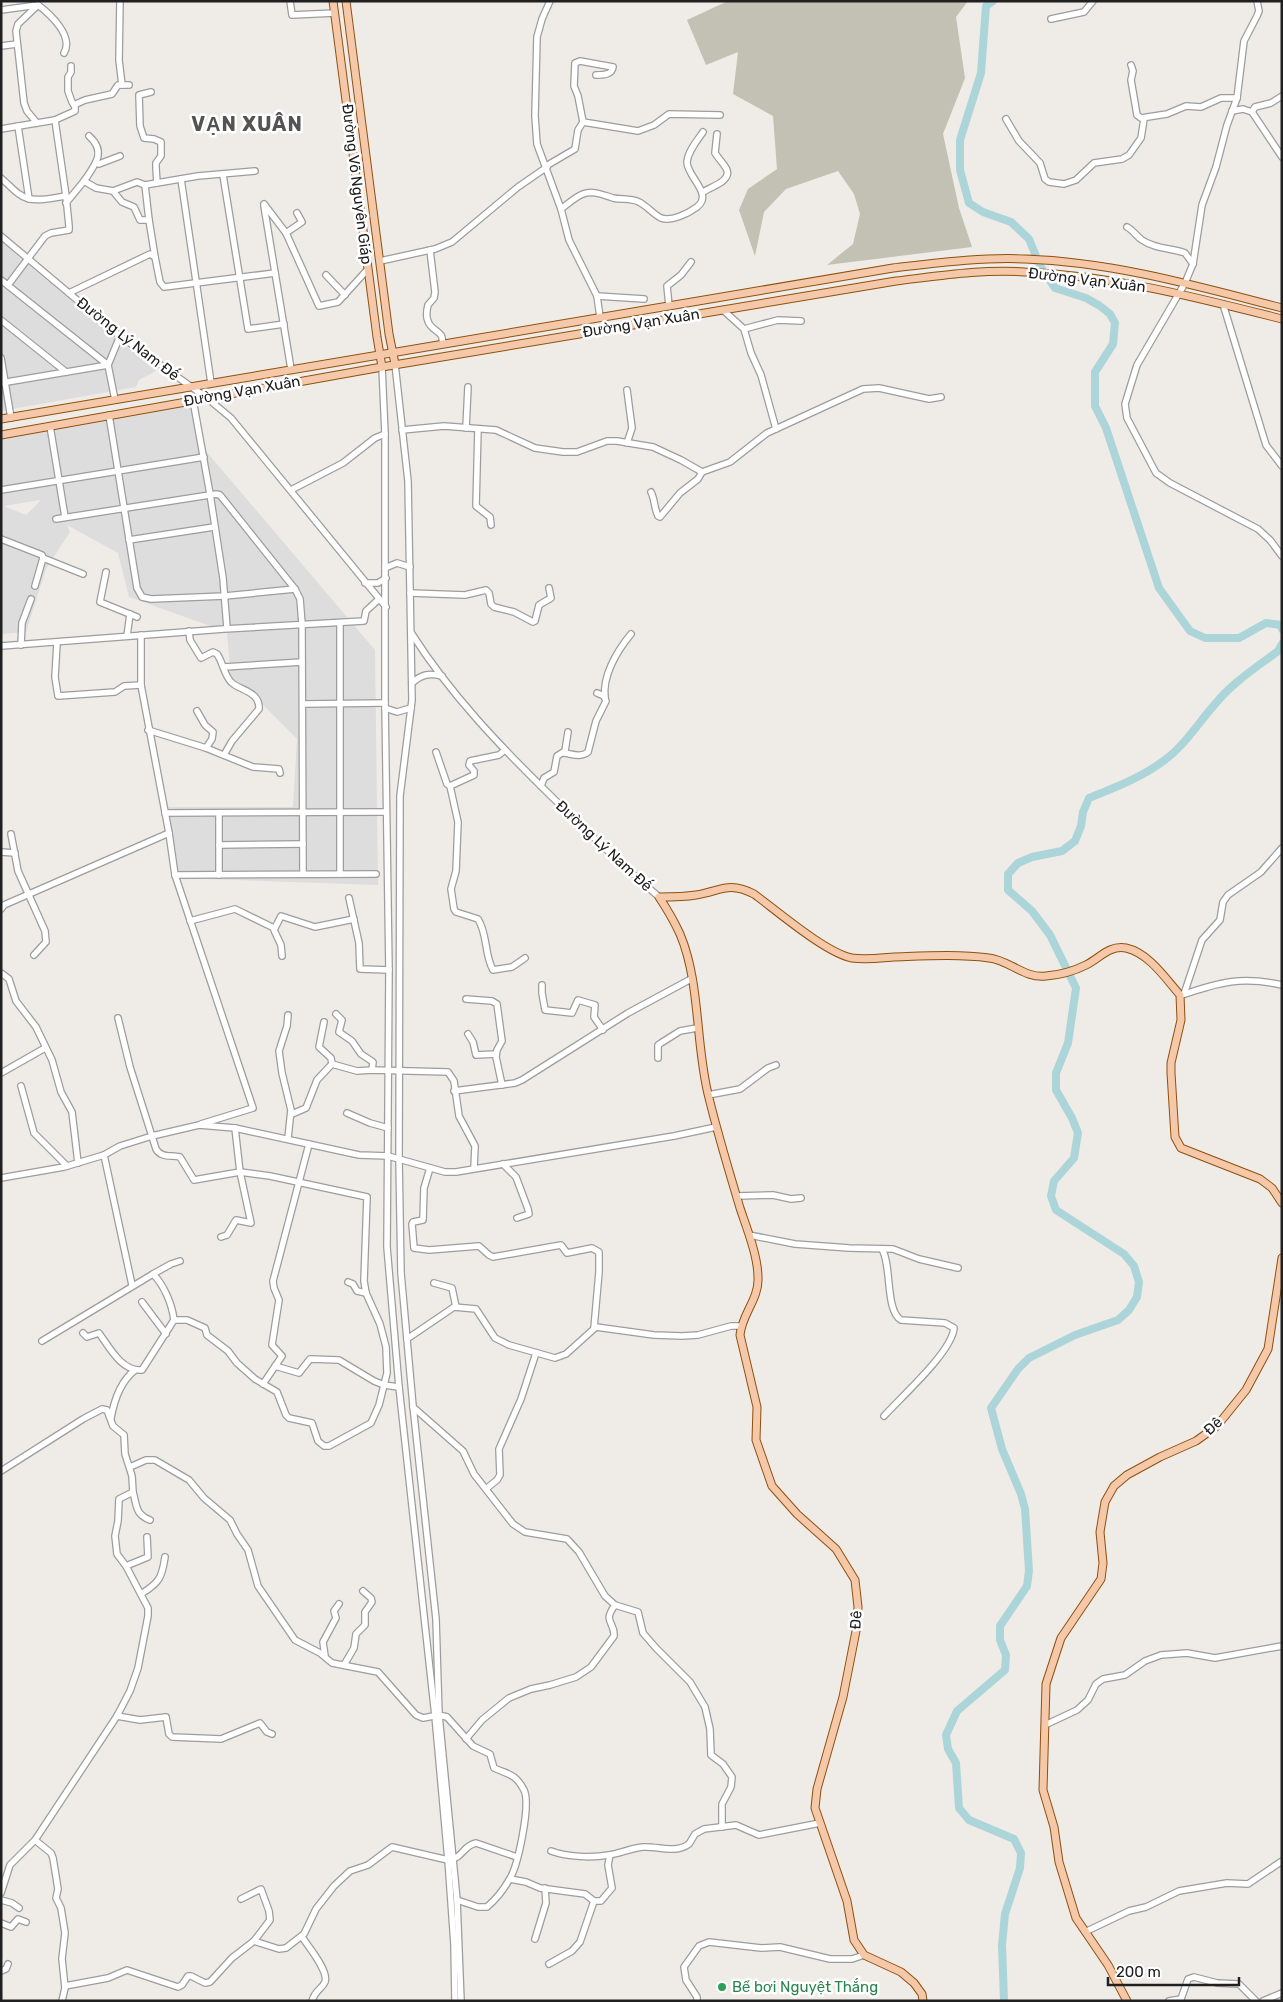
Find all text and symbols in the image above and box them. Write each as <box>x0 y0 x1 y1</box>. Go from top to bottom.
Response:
street label: Đường Võ Nguyên Giáp <box>338 103 376 265</box>
district label: VẠN XUÂN <box>191 112 303 136</box>
street label: Đường Vạn Xuân <box>1027 264 1147 296</box>
street label: Đường Lý Nam Đế <box>73 293 183 385</box>
street label: Đường Vạn Xuân <box>581 305 701 341</box>
street label: Đường Vạn Xuân <box>182 372 302 410</box>
street label: Đường Lý Nam Đế <box>552 797 656 895</box>
street label: Đê <box>1200 1413 1226 1439</box>
street label: Đê <box>846 1610 866 1630</box>
scale bar <box>1108 1954 1239 1986</box>
text: 200 m <box>1116 1963 1161 1981</box>
place label: Bể bơi Nguyệt Thắng <box>732 1978 878 1996</box>
marker: Bể bơi Nguyệt Thắng <box>716 1981 728 1993</box>

